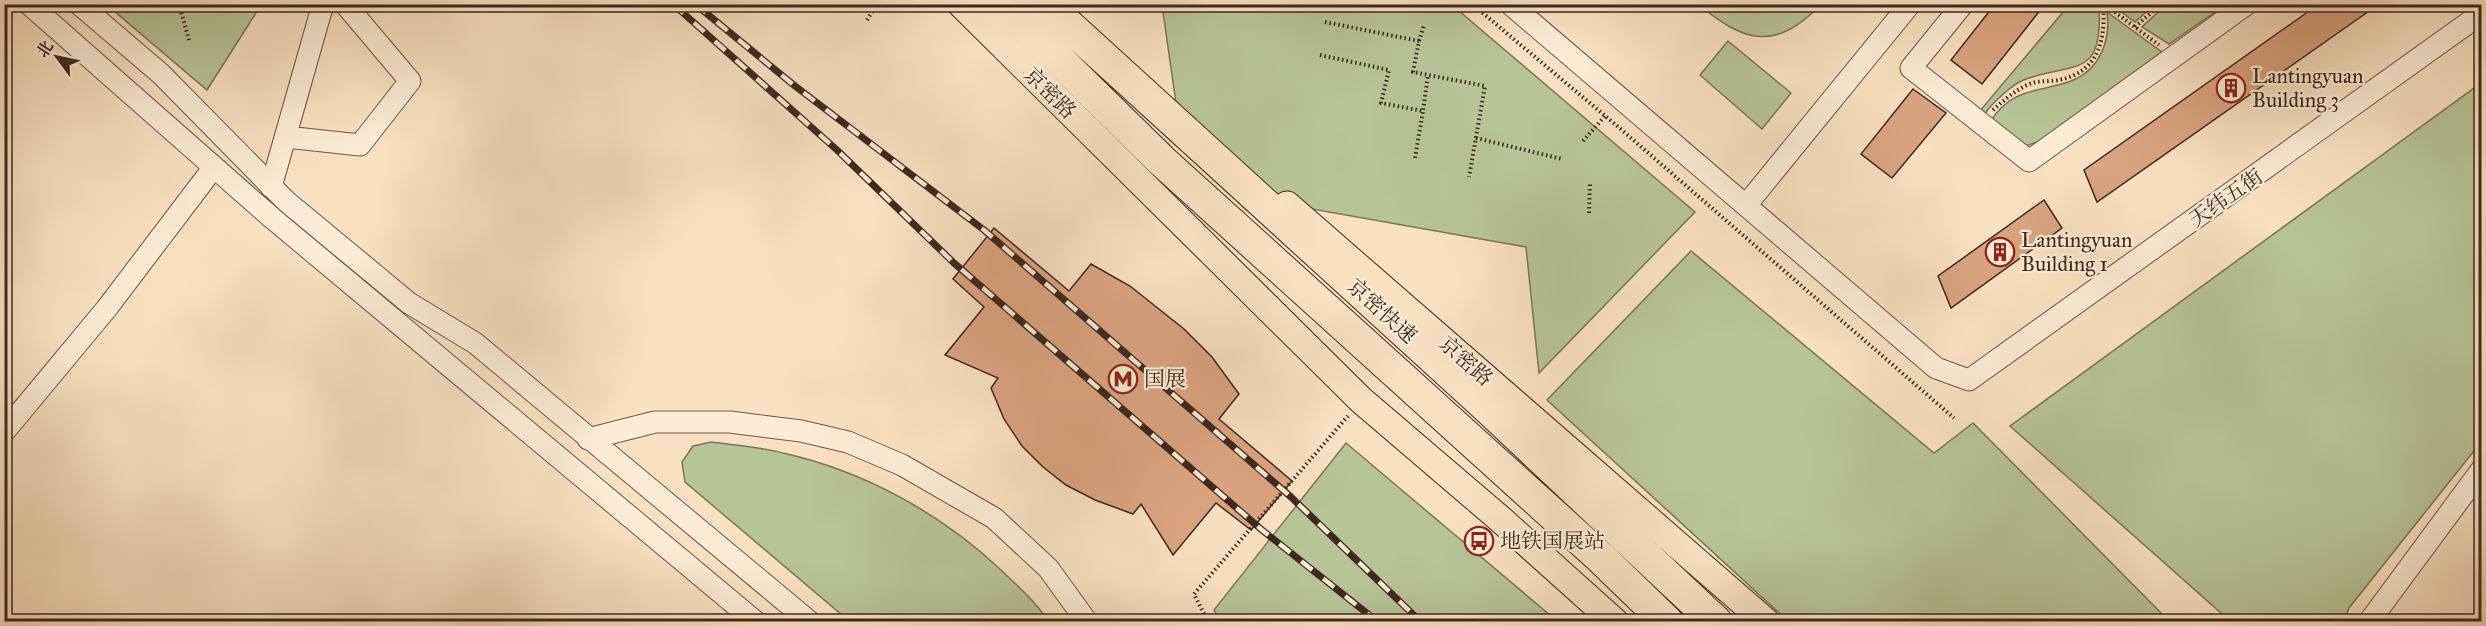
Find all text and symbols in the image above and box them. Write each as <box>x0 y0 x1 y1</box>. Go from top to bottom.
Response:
north arrow <box>27 27 87 87</box>
text: 北 <box>33 37 57 61</box>
street label: 京密路 <box>1019 62 1081 124</box>
place label: Lantingyuan Building 3 <box>2252 63 2363 113</box>
building icon: Lantingyuan Building 3 <box>2215 72 2247 104</box>
street label: 天纬五街 <box>2184 163 2268 233</box>
place label: Lantingyuan Building 1 <box>2021 227 2132 277</box>
building icon: Lantingyuan Building 1 <box>1984 236 2016 268</box>
street label: 京密快速 <box>1342 273 1422 349</box>
street label: 京密路 <box>1434 331 1498 391</box>
metro station icon: 国展 <box>1107 363 1139 395</box>
place label: 国展 <box>1144 366 1186 392</box>
bus stop icon: 地铁国展站 <box>1463 525 1495 557</box>
place label: 地铁国展站 <box>1500 528 1605 554</box>

